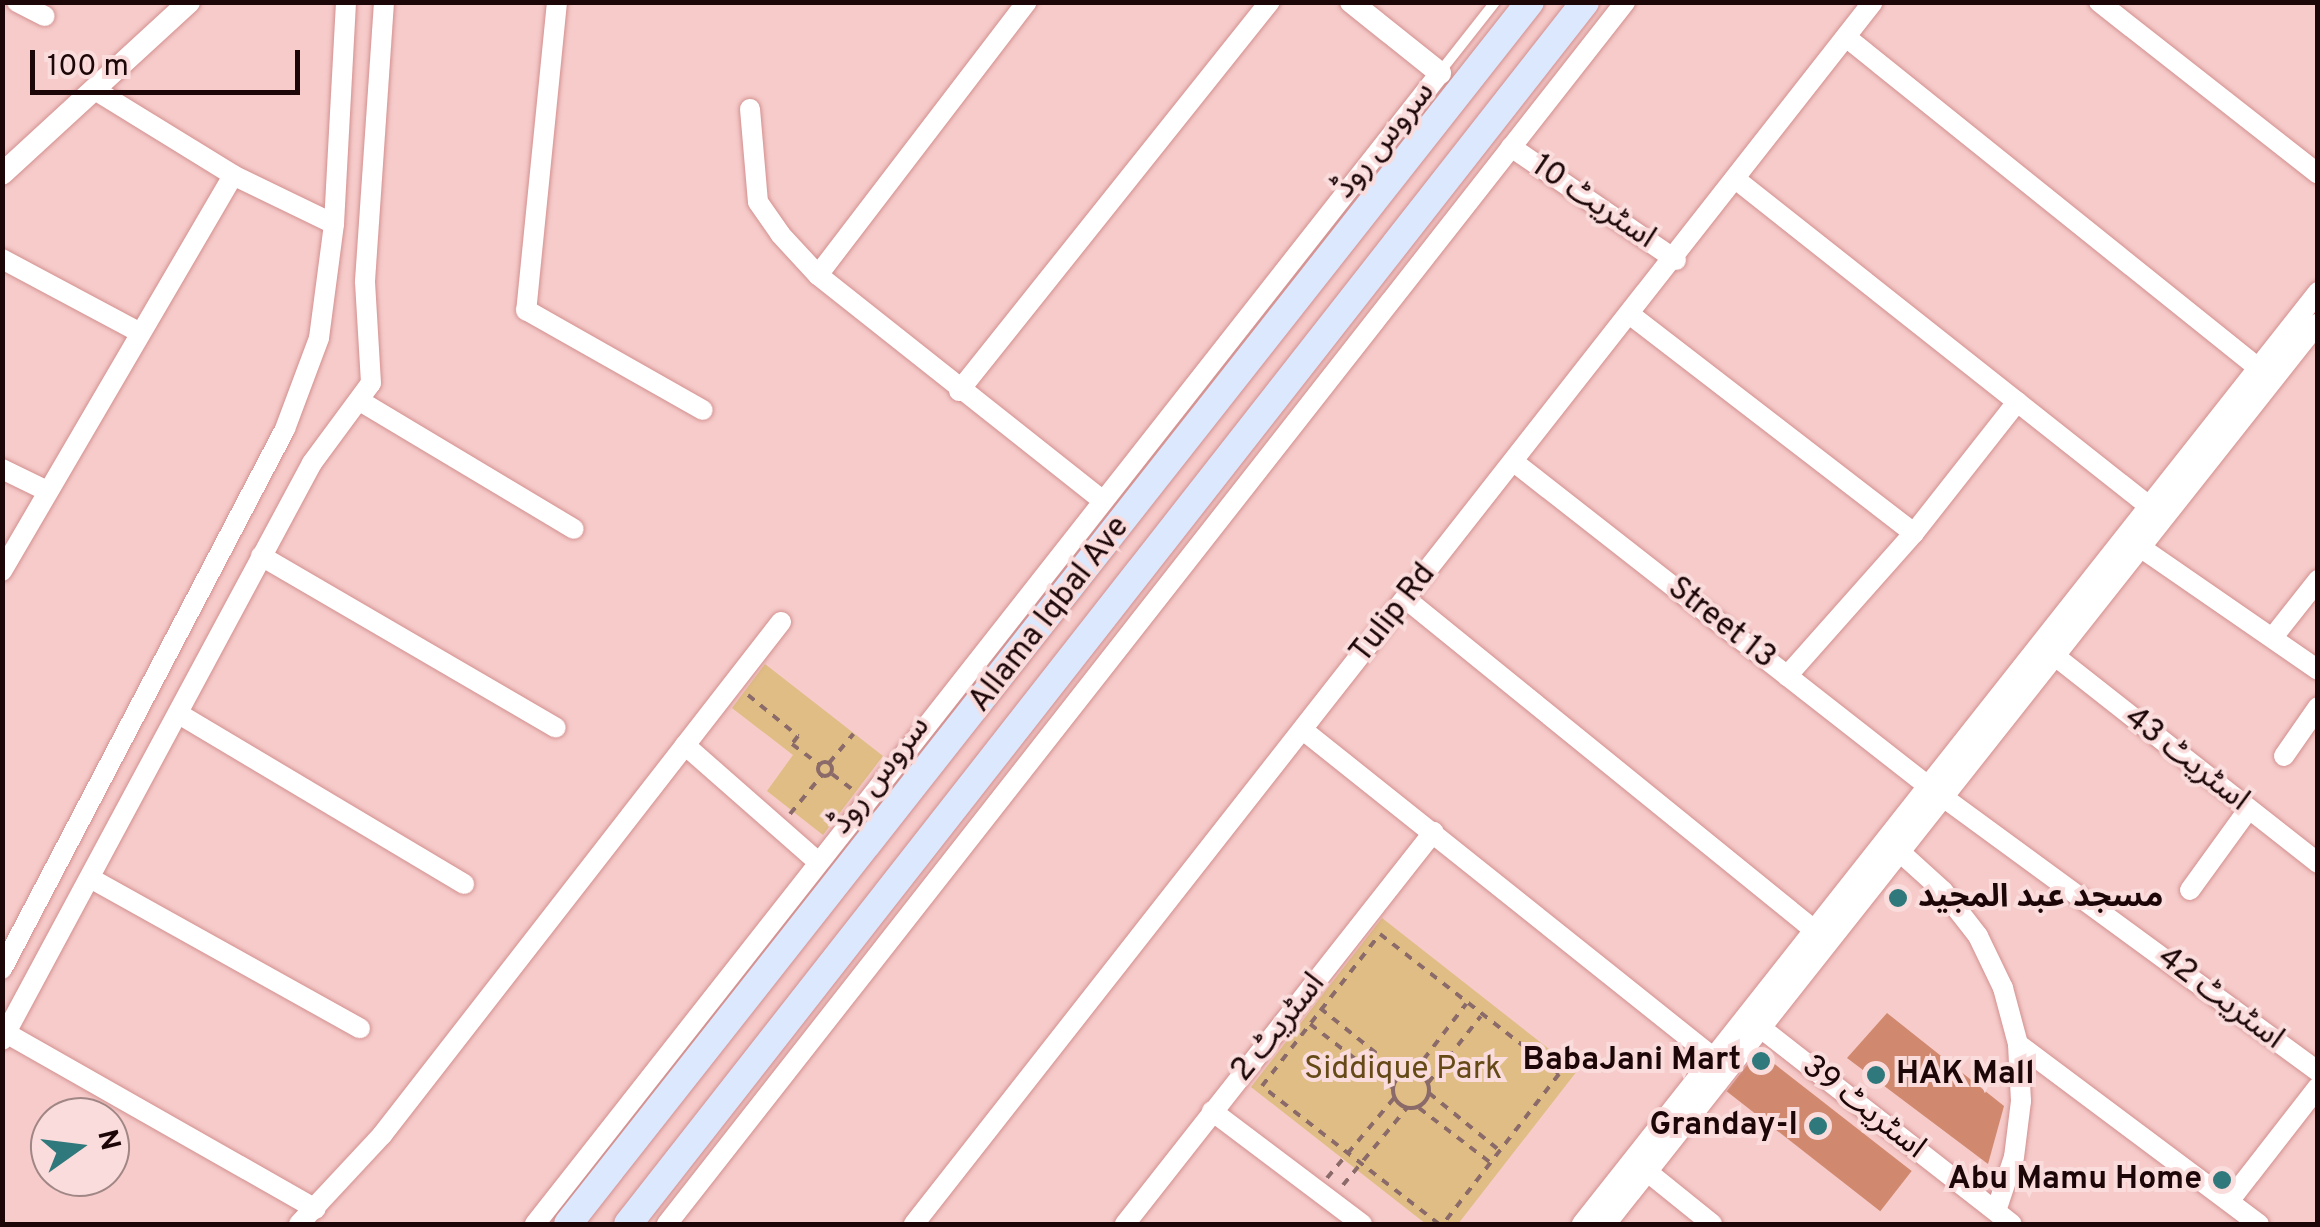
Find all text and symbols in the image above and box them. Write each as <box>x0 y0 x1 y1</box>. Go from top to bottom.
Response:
scale bar <box>35 30 305 92</box>
text: 100 m <box>47 49 129 86</box>
street label: سروس روڈ <box>1326 75 1444 207</box>
street label: اسٹریٹ 10 <box>1524 148 1662 258</box>
street label: Allama Iqbal Ave <box>961 509 1139 721</box>
street label: Tulip Rd <box>1343 556 1445 672</box>
street label: Street 13 <box>1659 570 1783 678</box>
street label: اسٹریٹ 43 <box>2116 699 2256 821</box>
street label: سروس روڈ <box>823 709 939 843</box>
place label: مسجد عبد المجید <box>1918 879 2163 917</box>
marker: مسجد عبد المجید <box>1887 887 1909 909</box>
street label: اسٹریٹ 42 <box>2149 939 2291 1059</box>
street label: اسٹریٹ 2 <box>1224 966 1334 1090</box>
place label: BabaJani Mart <box>1523 1042 1741 1080</box>
street label: اسٹریٹ 39 <box>1794 1048 1932 1168</box>
marker: BabaJani Mart <box>1750 1050 1772 1072</box>
park label: Siddique Park <box>1304 1051 1502 1089</box>
place label: HAK Mall <box>1896 1056 2034 1094</box>
marker: HAK Mall <box>1865 1064 1887 1086</box>
north arrow <box>30 1097 130 1197</box>
place label: Granday-I <box>1649 1107 1798 1145</box>
marker: Granday-I <box>1807 1115 1829 1137</box>
text: N <box>87 1126 127 1154</box>
place label: Abu Mamu Home <box>1948 1161 2202 1199</box>
marker: Abu Mamu Home <box>2211 1169 2233 1191</box>

